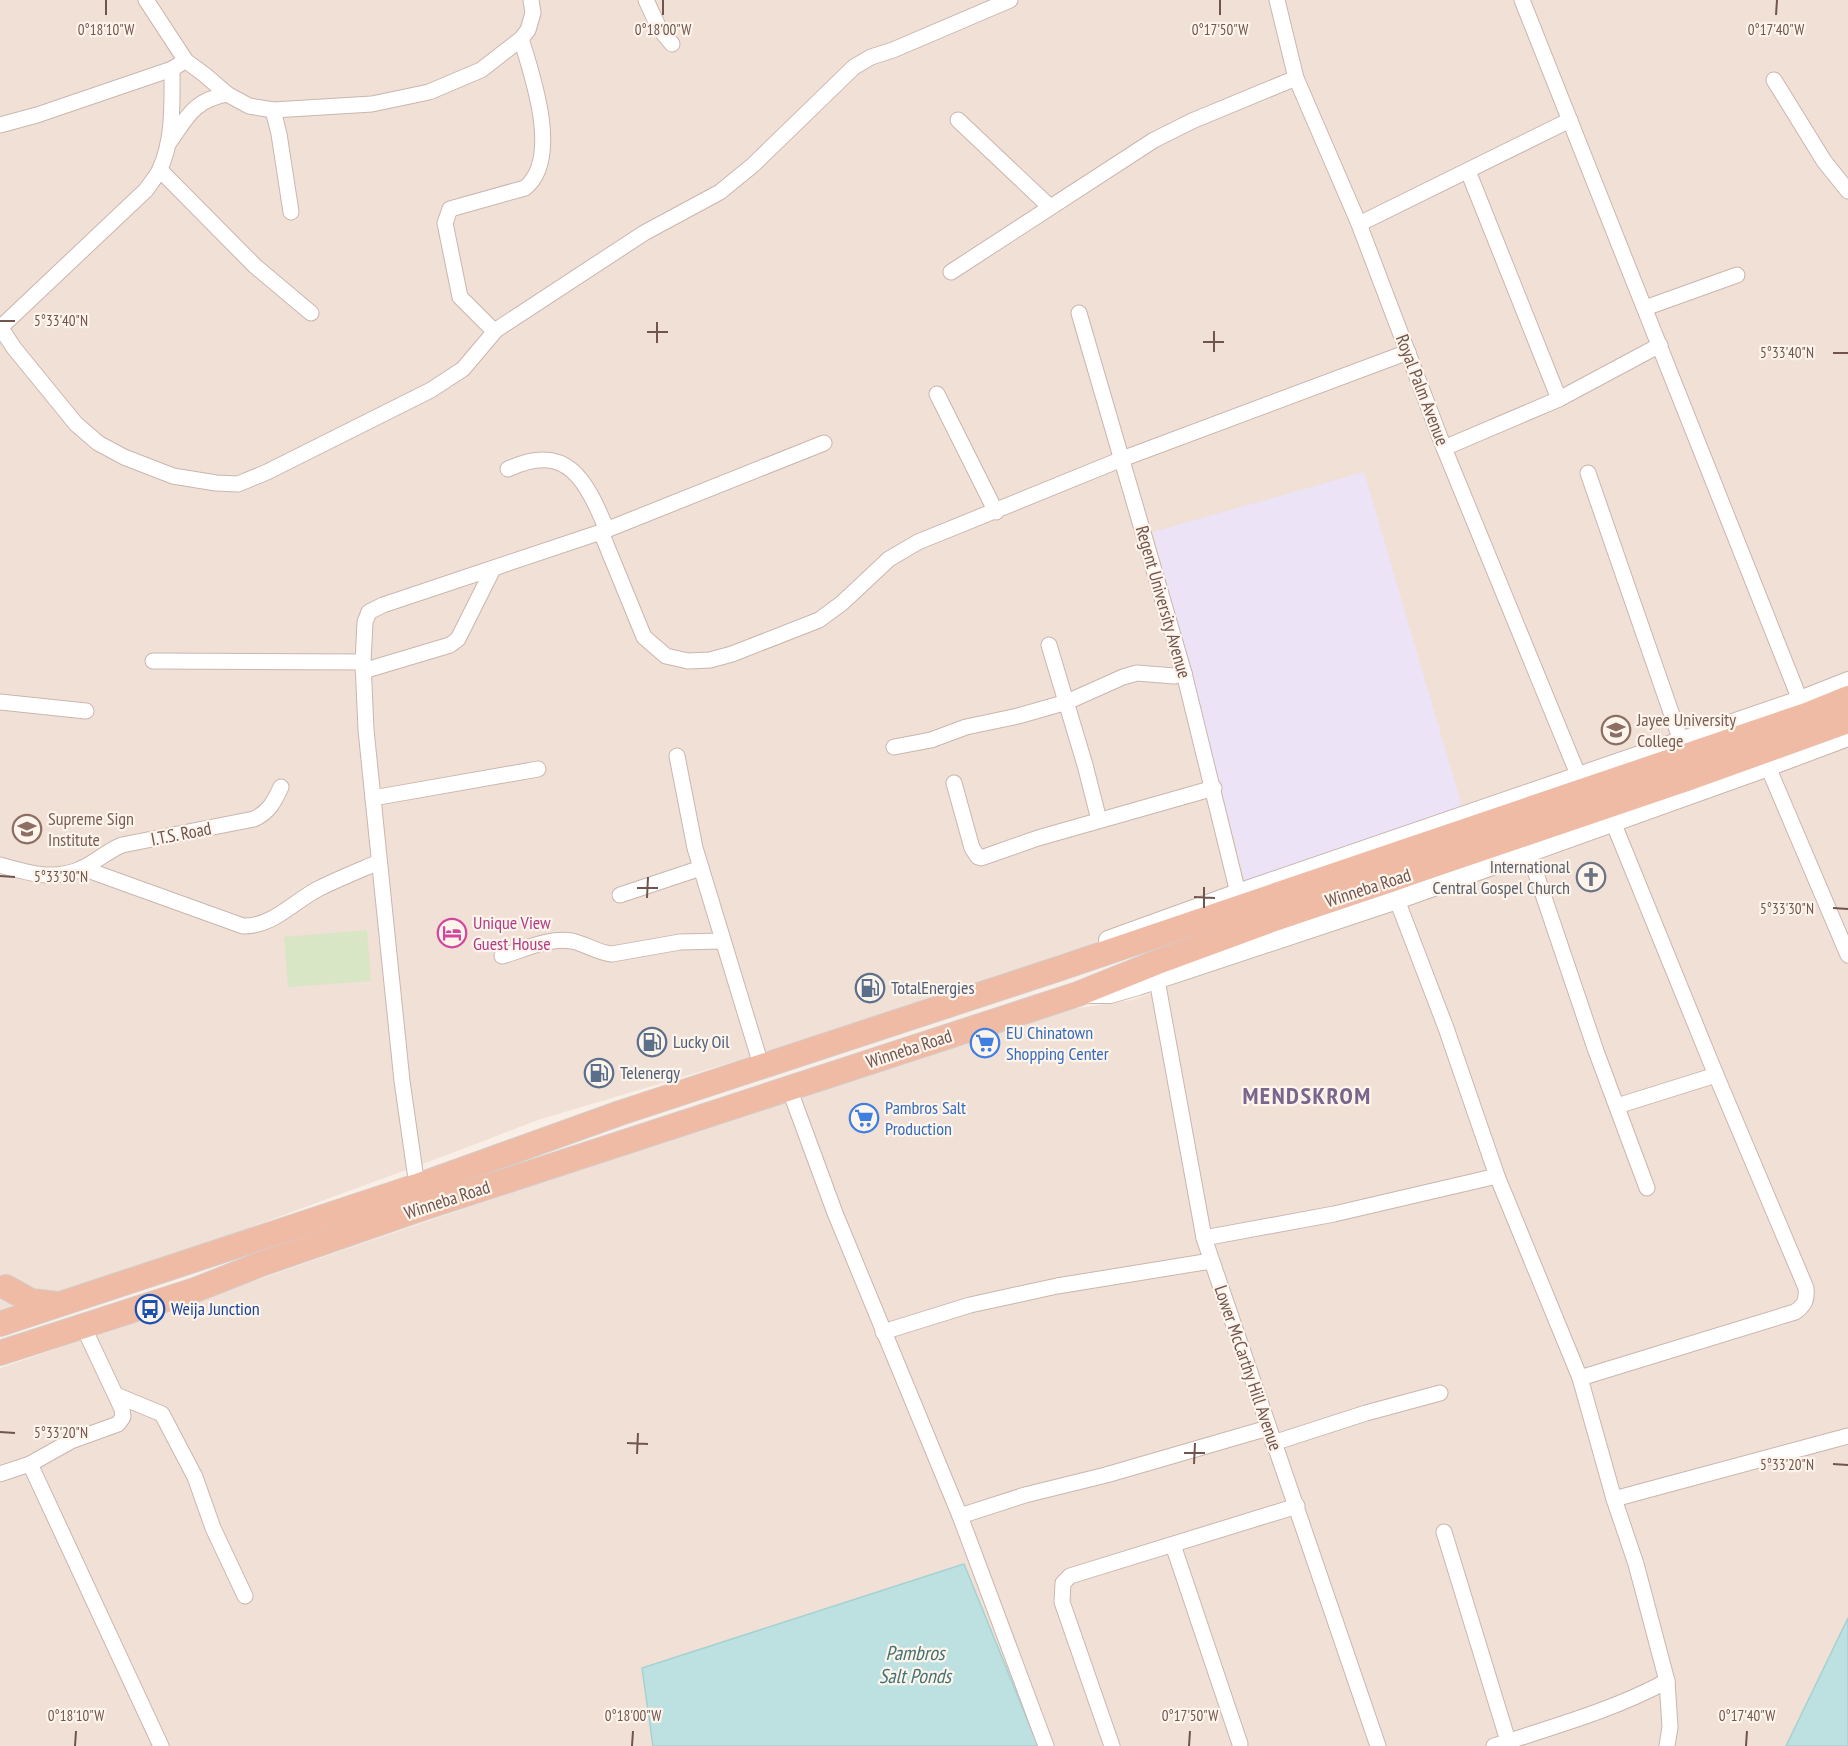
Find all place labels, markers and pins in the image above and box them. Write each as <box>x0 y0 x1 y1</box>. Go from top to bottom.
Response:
place label: Jayee University College <box>1636 708 1736 752</box>
school or university icon: Jayee University College <box>1600 714 1632 746</box>
place label: Supreme Sign Institute <box>48 807 134 851</box>
school or university icon: Supreme Sign Institute <box>11 813 43 845</box>
place label: International Central Gospel Church <box>1433 855 1571 899</box>
church icon: International Central Gospel Church <box>1575 861 1607 893</box>
place label: Unique View Guest House <box>473 911 551 955</box>
hotel icon: Unique View Guest House <box>436 917 468 949</box>
fuel station icon: TotalEnergies <box>854 972 886 1004</box>
place label: TotalEnergies <box>891 976 975 999</box>
place label: EU Chinatown Shopping Center <box>1006 1021 1109 1065</box>
fuel station icon: Lucky Oil <box>636 1026 668 1058</box>
supermarket icon: EU Chinatown Shopping Center <box>969 1027 1001 1059</box>
place label: Lucky Oil <box>673 1030 730 1053</box>
fuel station icon: Telenergy <box>583 1057 615 1089</box>
place label: Telenergy <box>620 1061 680 1084</box>
place label: Pambros Salt Production <box>885 1096 966 1140</box>
supermarket icon: Pambros Salt Production <box>848 1102 880 1134</box>
bus stop icon: Weija Junction <box>134 1293 166 1325</box>
place label: Weija Junction <box>171 1297 260 1320</box>

